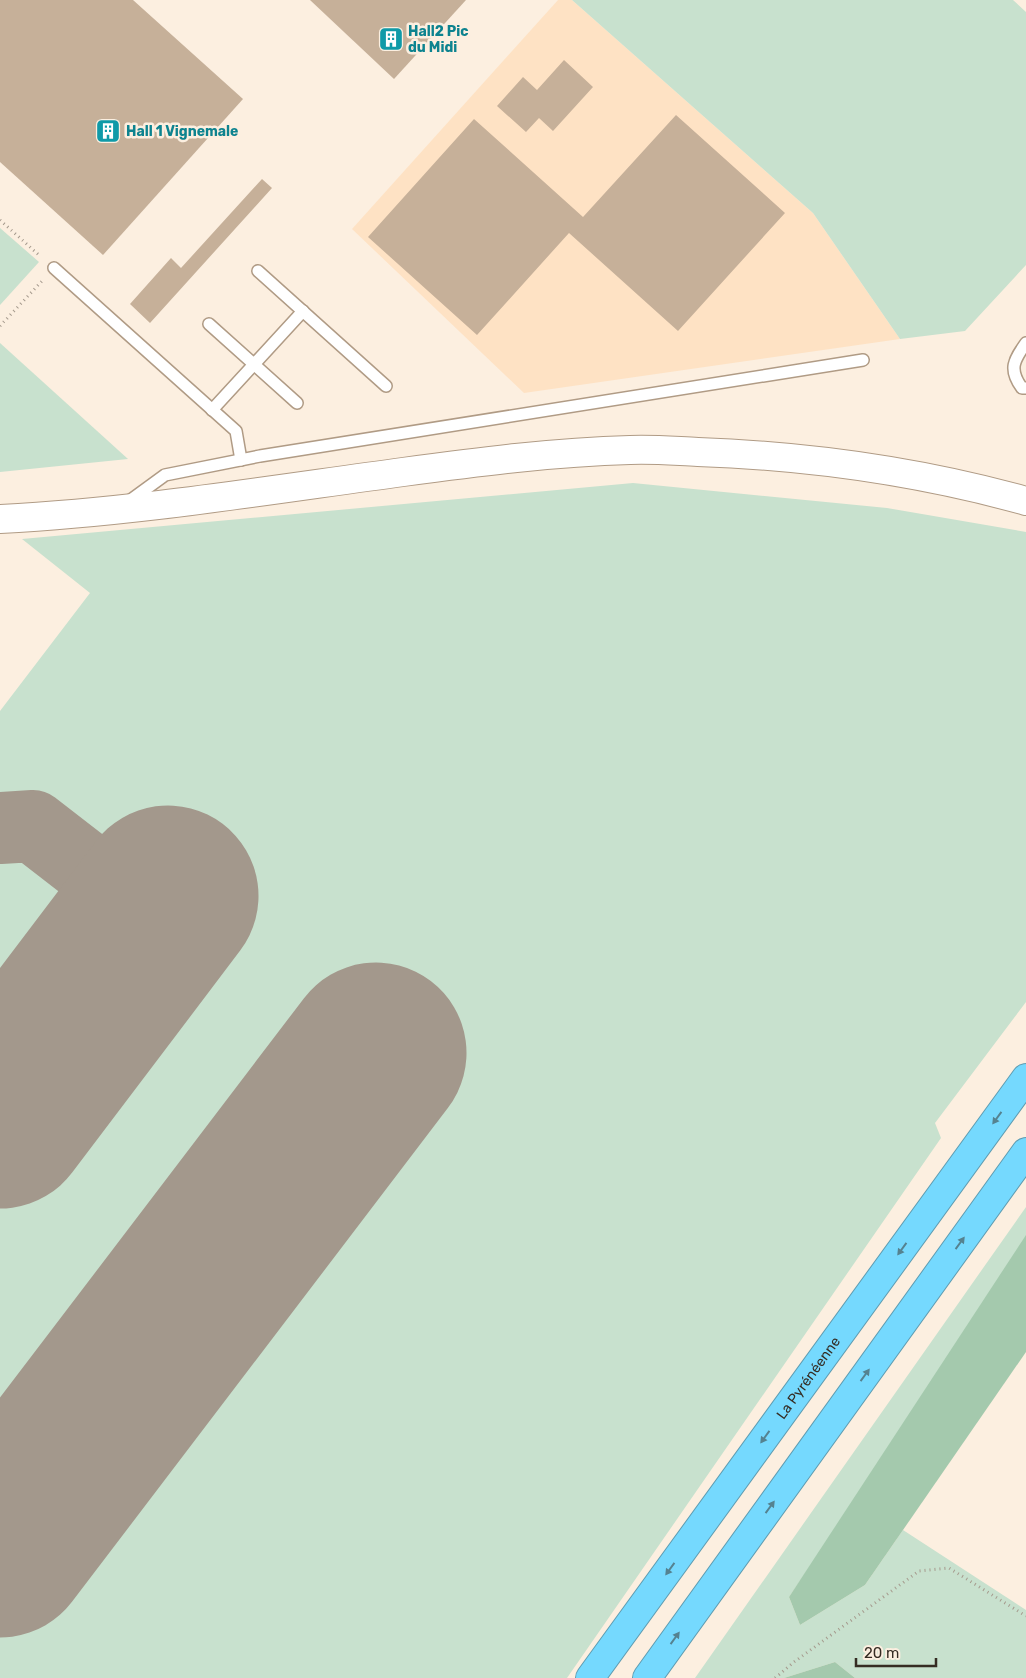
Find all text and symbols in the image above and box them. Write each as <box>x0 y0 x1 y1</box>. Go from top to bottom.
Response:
place label: Hall2 Pic du Midi <box>408 23 469 56</box>
building icon: Hall2 Pic du Midi <box>378 26 404 52</box>
building icon: Hall 1 Vignemale <box>95 118 121 144</box>
place label: Hall 1 Vignemale <box>126 123 238 140</box>
one-way arrow <box>992 1111 1002 1125</box>
one-way arrow <box>955 1236 965 1250</box>
one-way arrow <box>897 1242 907 1256</box>
street label: La Pyrénéenne <box>772 1333 844 1422</box>
one-way arrow <box>860 1368 870 1382</box>
one-way arrow <box>760 1430 770 1444</box>
one-way arrow <box>765 1500 775 1513</box>
one-way arrow <box>665 1562 675 1576</box>
one-way arrow <box>670 1632 680 1645</box>
scale bar <box>856 1636 936 1668</box>
text: 20 m <box>864 1644 899 1662</box>

